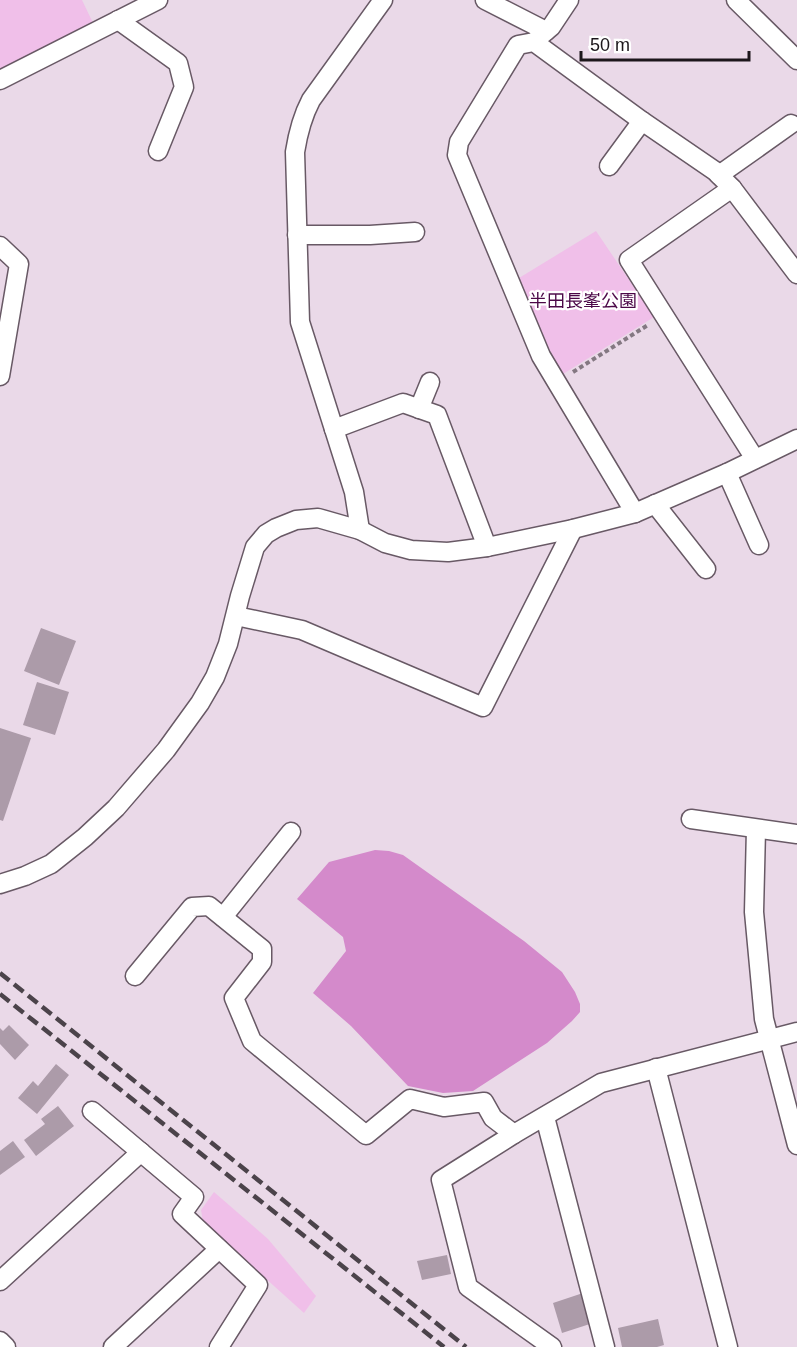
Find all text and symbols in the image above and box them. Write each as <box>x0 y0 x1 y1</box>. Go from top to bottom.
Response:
scale bar <box>581 24 749 62</box>
text: 50 m <box>590 35 630 55</box>
park label: 半田長峯公園 <box>529 291 637 311</box>

